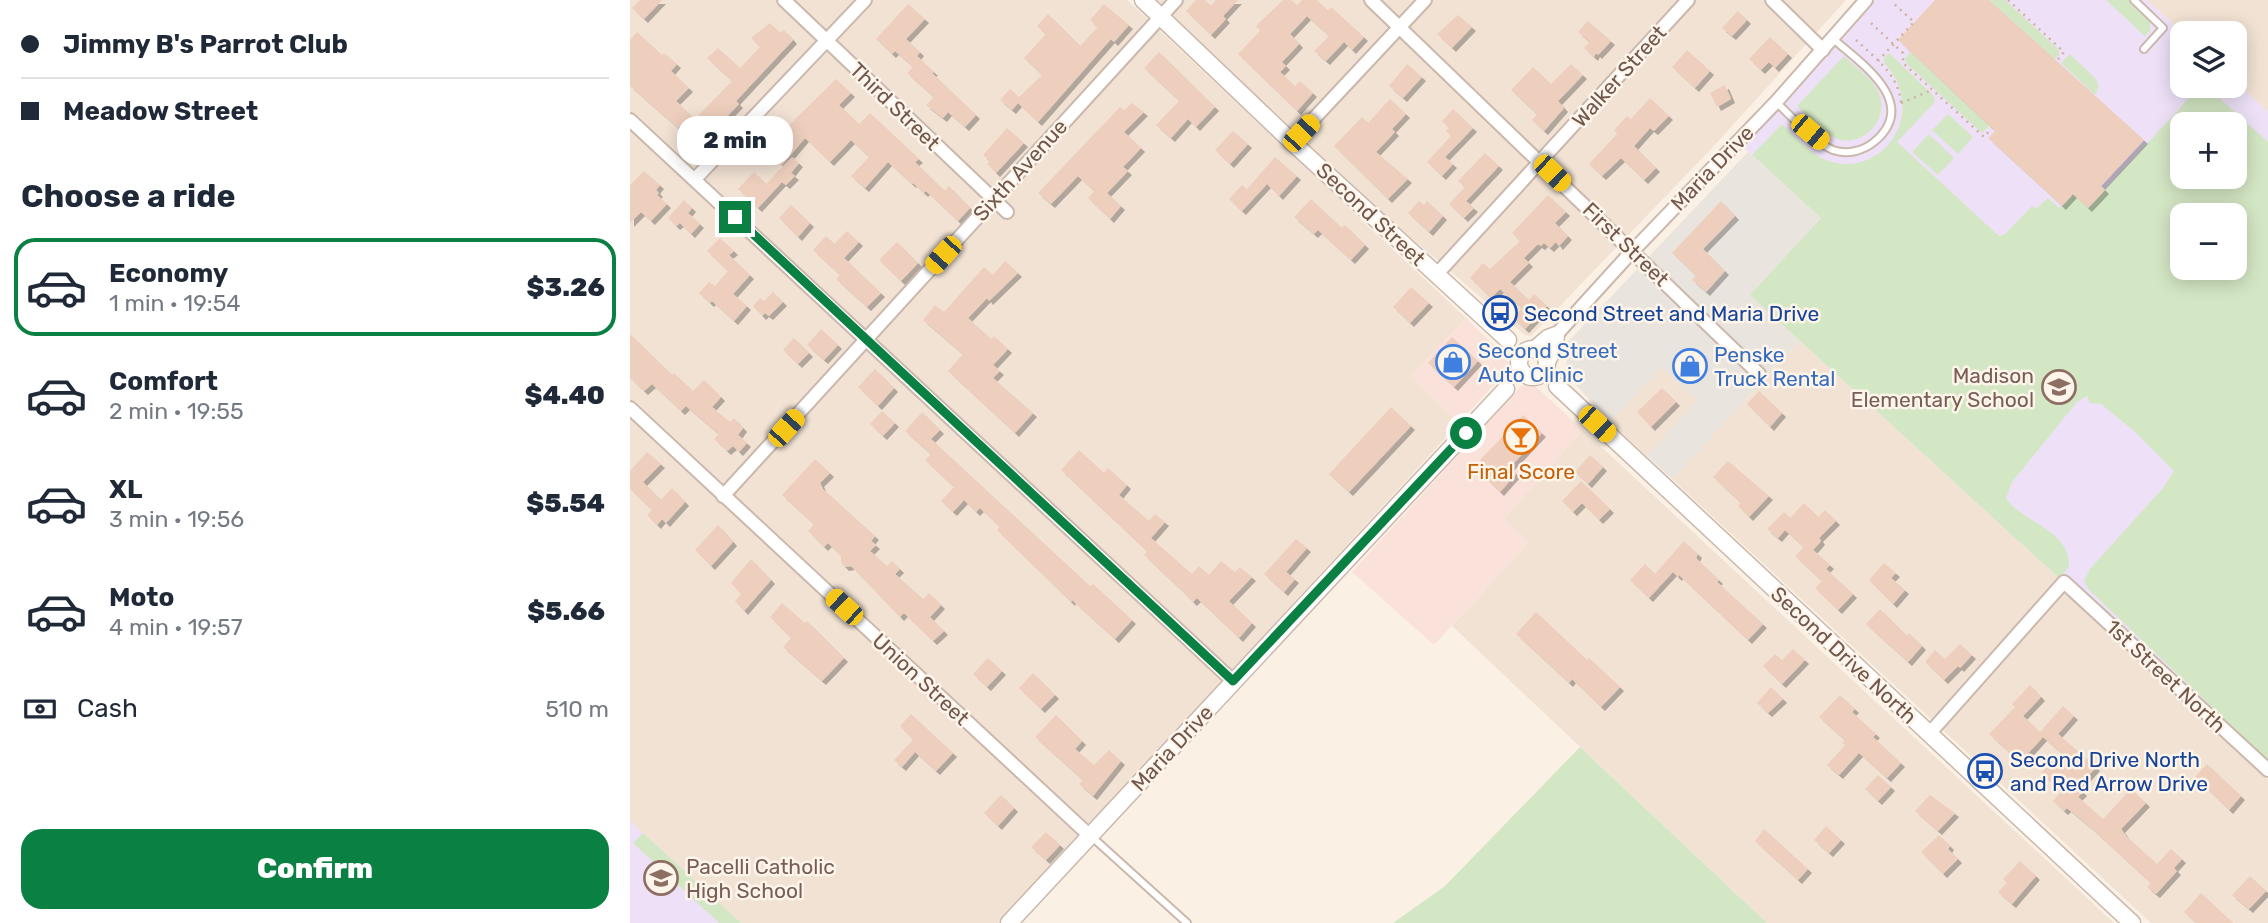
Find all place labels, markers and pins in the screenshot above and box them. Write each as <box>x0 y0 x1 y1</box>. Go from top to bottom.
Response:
bus stop icon: Second Street and Maria Drive <box>1481 294 1519 332</box>
place label: Second Street and Maria Drive <box>1524 301 1819 326</box>
place label: Second Street Auto Clinic <box>1478 338 1618 387</box>
place label: Penske Truck Rental <box>1714 342 1835 391</box>
shop icon: Second Street Auto Clinic <box>1434 343 1472 381</box>
shop icon: Penske Truck Rental <box>1671 347 1709 385</box>
place label: Madison Elementary School <box>1851 363 2034 412</box>
school or university icon: Madison Elementary School <box>2040 368 2078 406</box>
bar icon: Final Score <box>1502 418 1540 456</box>
place label: Final Score <box>1467 459 1575 484</box>
place label: Second Drive North and Red Arrow Drive <box>2010 747 2208 796</box>
bus stop icon: Second Drive North and Red Arrow Drive <box>1966 752 2004 790</box>
place label: Pacelli Catholic High School <box>686 854 835 903</box>
school or university icon: Pacelli Catholic High School <box>642 859 680 897</box>

